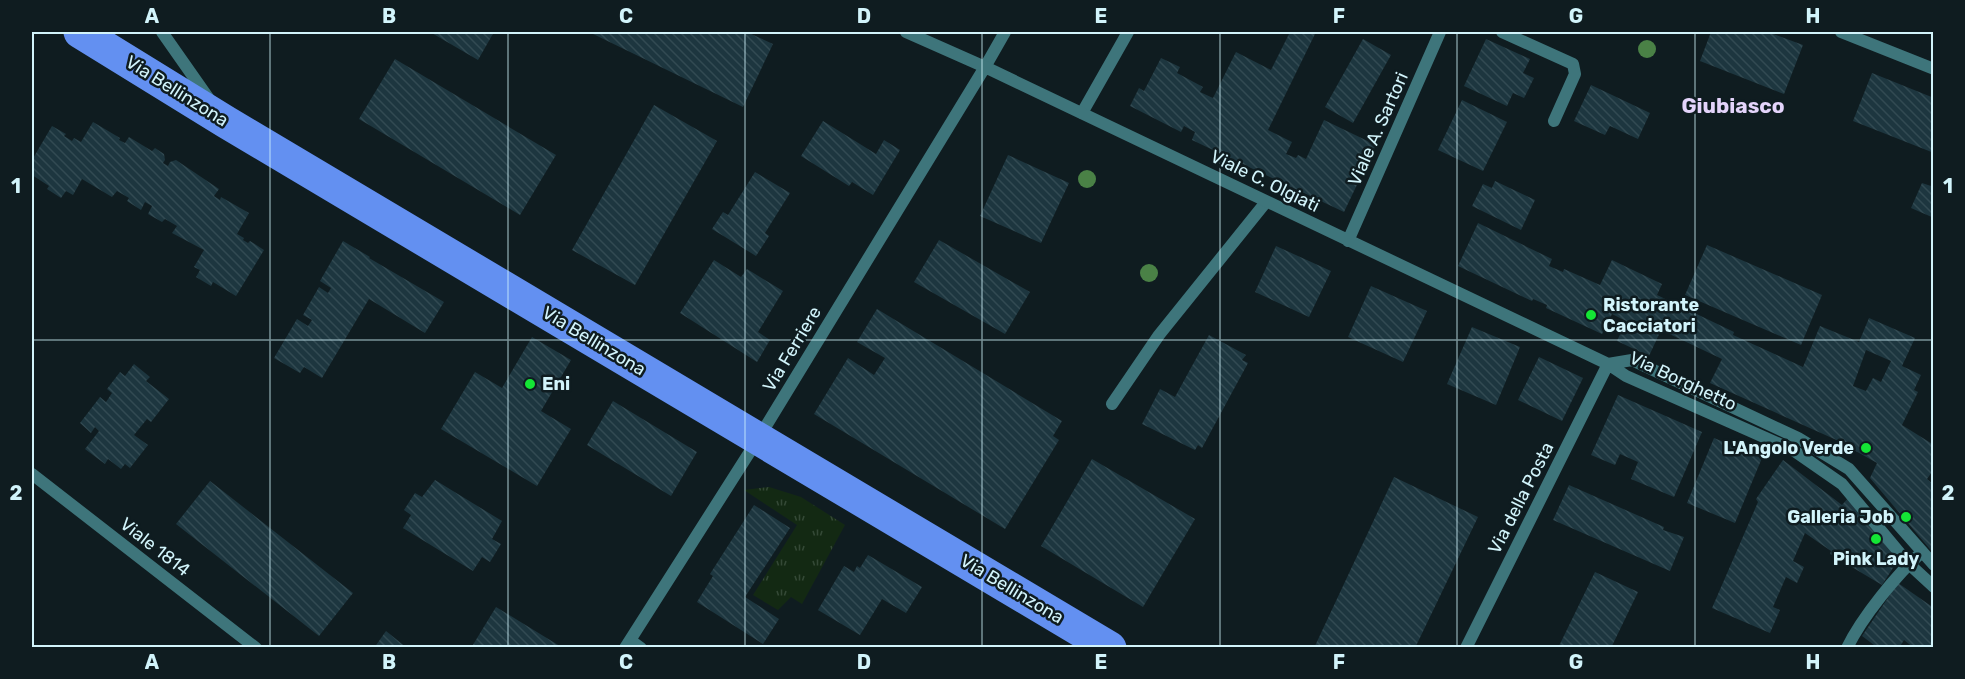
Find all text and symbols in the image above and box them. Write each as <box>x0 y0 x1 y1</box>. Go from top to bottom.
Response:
text: A <box>145 4 160 28</box>
text: B <box>382 4 396 28</box>
text: C <box>619 4 633 28</box>
text: D <box>857 4 871 28</box>
text: E <box>1095 4 1107 28</box>
text: F <box>1333 4 1345 28</box>
text: G <box>1569 4 1583 28</box>
text: H <box>1806 4 1820 28</box>
street label: Via Bellinzona <box>122 51 232 131</box>
street label: Viale A. Sartori <box>1343 69 1413 189</box>
district label: Giubiasco <box>1681 93 1785 118</box>
street label: Viale C. Olgiati <box>1207 145 1323 217</box>
text: 1 <box>11 174 21 198</box>
text: 1 <box>1943 174 1953 198</box>
place label: Ristorante Cacciatori <box>1603 294 1699 337</box>
street label: Via Bellinzona <box>538 301 650 381</box>
street label: Via Ferriere <box>758 302 826 396</box>
marker: Ristorante Cacciatori <box>1584 308 1598 322</box>
street label: Via Borghetto <box>1626 347 1740 415</box>
place label: Eni <box>542 373 570 395</box>
marker: Eni <box>523 377 537 391</box>
place label: L'Angolo Verde <box>1723 437 1854 459</box>
street label: Via della Posta <box>1483 439 1559 557</box>
marker: L'Angolo Verde <box>1859 441 1873 455</box>
text: 2 <box>10 481 23 505</box>
text: 2 <box>1942 481 1955 505</box>
place label: Galleria Job <box>1787 506 1894 528</box>
marker: Galleria Job <box>1899 510 1913 524</box>
street label: Viale 1814 <box>116 513 194 581</box>
marker: Pink Lady <box>1869 532 1883 546</box>
place label: Pink Lady <box>1833 548 1920 570</box>
street label: Via Bellinzona <box>956 549 1068 629</box>
text: A <box>145 650 160 674</box>
text: B <box>382 650 396 674</box>
text: C <box>619 650 633 674</box>
text: D <box>857 650 871 674</box>
text: E <box>1095 650 1107 674</box>
text: F <box>1333 650 1345 674</box>
text: G <box>1569 650 1583 674</box>
text: H <box>1806 650 1820 674</box>

